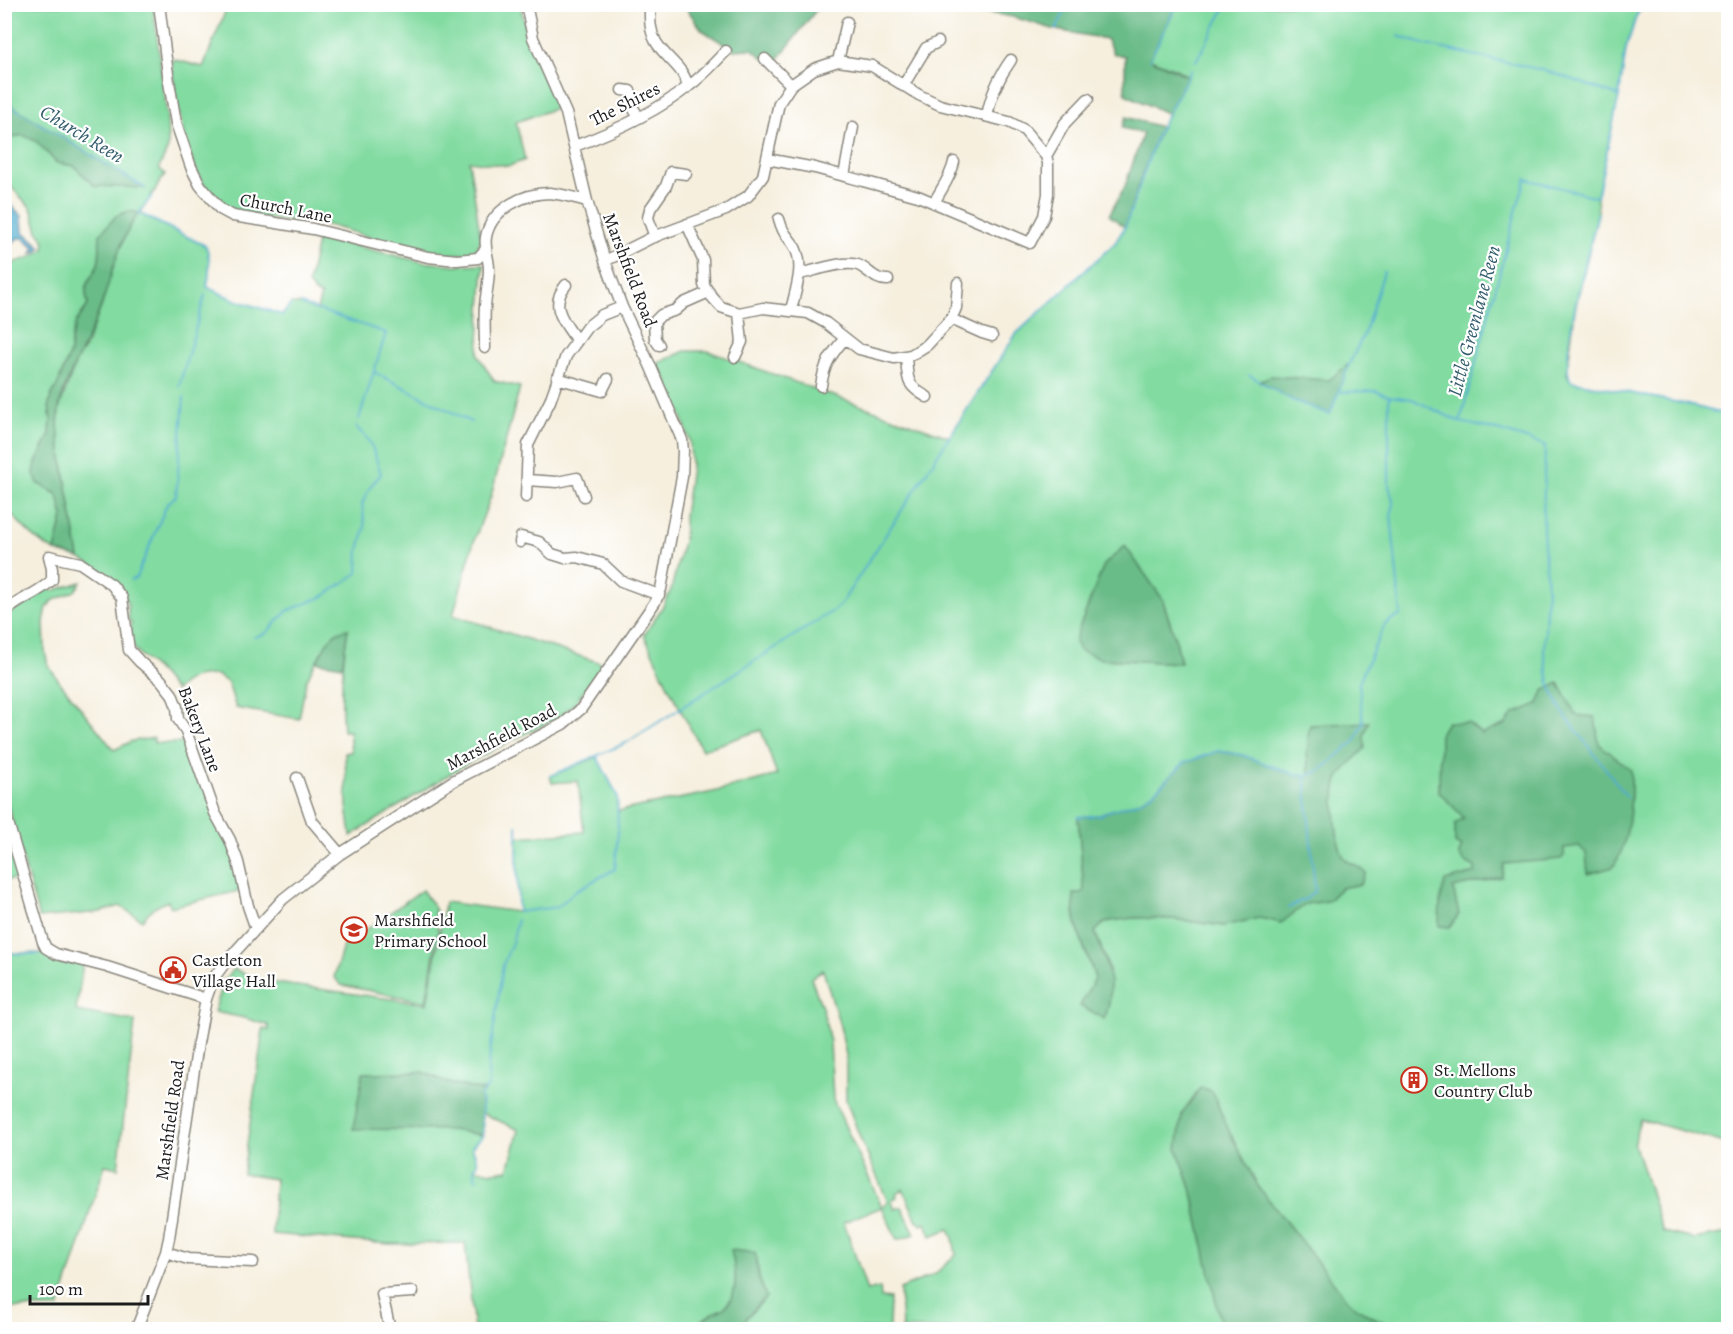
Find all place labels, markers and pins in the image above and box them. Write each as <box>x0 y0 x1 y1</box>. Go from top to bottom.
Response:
place label: Marshfield Primary School <box>374 908 487 953</box>
school or university icon: Marshfield Primary School <box>339 915 369 945</box>
place label: Castleton Village Hall <box>191 948 276 993</box>
public building icon: Castleton Village Hall <box>158 955 188 985</box>
place label: St. Mellons Country Club <box>1434 1058 1533 1103</box>
building icon: St. Mellons Country Club <box>1399 1065 1429 1095</box>

